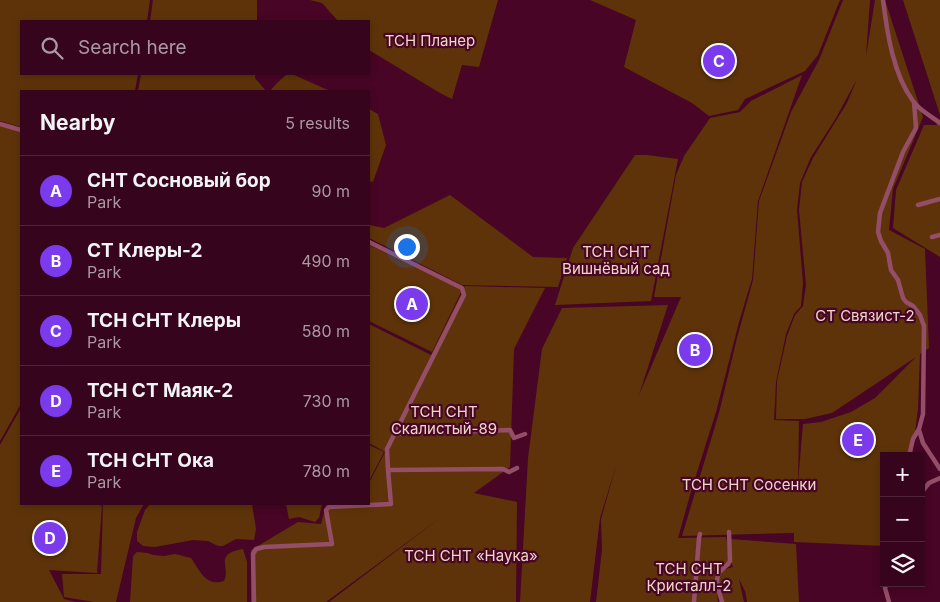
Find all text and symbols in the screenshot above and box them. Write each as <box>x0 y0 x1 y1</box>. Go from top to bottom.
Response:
search box <box>20 20 370 75</box>
park label: ТСН Планер <box>385 31 475 50</box>
icon: search <box>38 34 66 62</box>
text: Search here <box>78 36 187 59</box>
pin: C <box>703 42 735 80</box>
text: Nearby <box>40 110 115 135</box>
text: 5 results <box>285 113 350 133</box>
text: СНТ Сосновый бор <box>87 169 271 192</box>
text: A <box>50 181 62 201</box>
text: 90 m <box>311 181 350 201</box>
text: Park <box>87 192 121 212</box>
your location <box>394 234 420 260</box>
text: СТ Клеры-2 <box>87 239 202 262</box>
park label: ТСН СНТ Вишнёвый сад <box>562 242 670 278</box>
text: B <box>51 251 61 271</box>
text: 490 m <box>301 251 350 271</box>
text: Park <box>87 262 121 282</box>
pin: A <box>396 285 428 323</box>
park label: СТ Связист-2 <box>815 306 915 325</box>
text: ТСН СНТ Клеры <box>87 309 241 332</box>
text: C <box>50 321 62 341</box>
text: 580 m <box>302 321 350 341</box>
pin: B <box>679 331 711 369</box>
text: Park <box>87 332 121 352</box>
text: ТСН СТ Маяк-2 <box>87 379 233 402</box>
text: D <box>50 391 62 411</box>
text: 730 m <box>303 391 350 411</box>
text: Park <box>87 402 121 422</box>
park label: ТСН СНТ Скалистый-89 <box>391 402 497 438</box>
pin: E <box>842 421 874 459</box>
text: ТСН СНТ Ока <box>87 449 214 472</box>
map controls <box>880 452 925 587</box>
button: + <box>880 452 925 497</box>
text: E <box>51 461 61 481</box>
text: 780 m <box>303 461 350 481</box>
text: Park <box>87 472 121 492</box>
park label: ТСН СНТ Сосенки <box>682 475 816 494</box>
button: − <box>880 497 925 542</box>
pin: D <box>34 519 66 557</box>
button: layers <box>880 542 925 587</box>
park label: ТСН СНТ «Наука» <box>404 546 538 565</box>
park label: ТСН СНТ Кристалл-2 <box>647 559 731 595</box>

